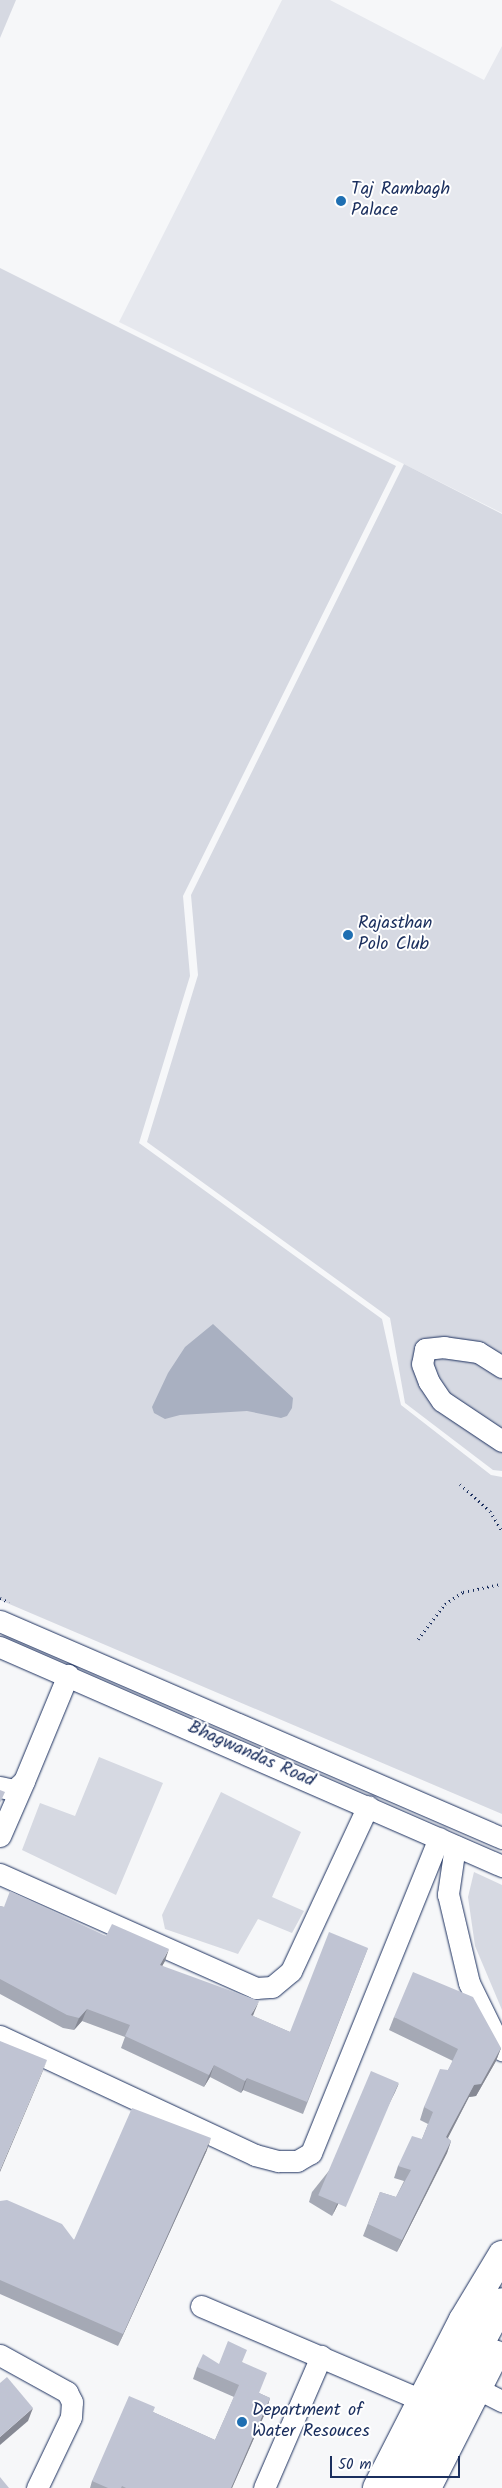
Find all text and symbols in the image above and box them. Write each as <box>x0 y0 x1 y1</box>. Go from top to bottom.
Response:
place label: Taj Rambagh Palace <box>351 180 450 222</box>
marker: Taj Rambagh Palace <box>335 195 347 207</box>
place label: Rajasthan Polo Club <box>358 914 432 956</box>
marker: Rajasthan Polo Club <box>342 929 354 941</box>
street label: Bhagwandas Road <box>184 1717 318 1793</box>
place label: Department of Water Resouces <box>252 2401 370 2444</box>
marker: Department of Water Resouces <box>236 2416 248 2428</box>
scale bar <box>332 2446 462 2478</box>
text: 50 m <box>338 2453 372 2477</box>

